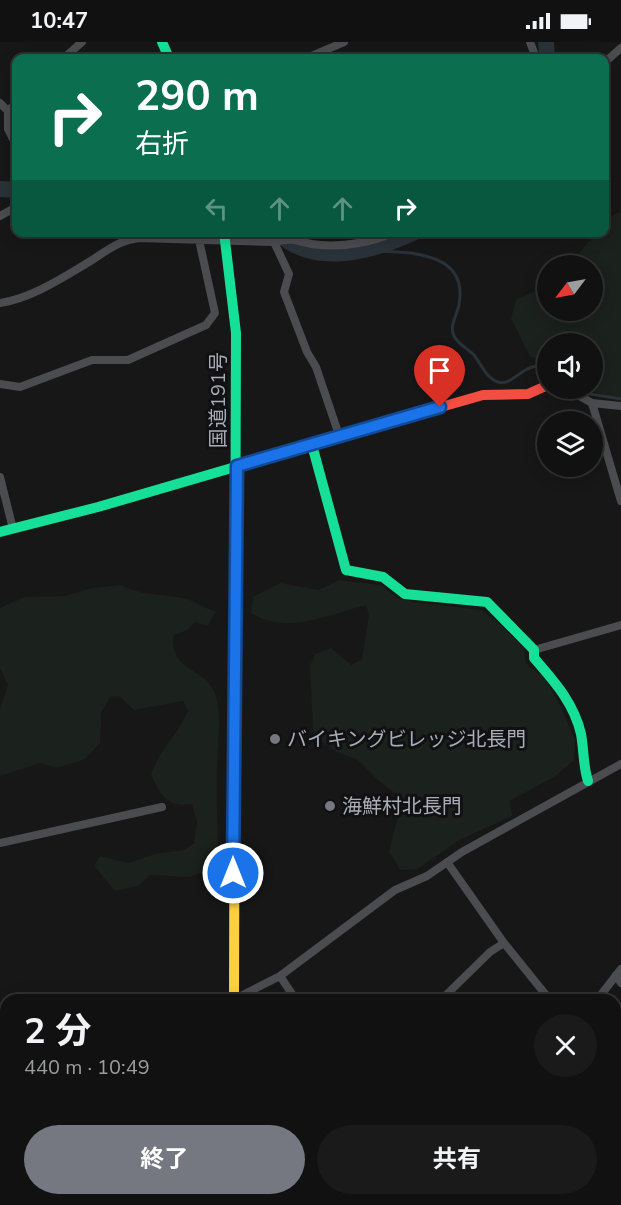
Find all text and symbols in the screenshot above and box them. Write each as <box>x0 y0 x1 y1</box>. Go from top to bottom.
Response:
text: 10:47 <box>30 6 88 36</box>
text: 290 m <box>135 68 259 125</box>
icon: right <box>36 78 114 156</box>
text: 右折 <box>135 126 189 163</box>
icon: left <box>200 192 233 225</box>
icon: ahead <box>263 192 296 225</box>
icon: ahead <box>326 192 359 225</box>
icon: right <box>389 192 422 225</box>
north arrow <box>537 255 603 321</box>
map controls <box>537 255 603 477</box>
button: sound <box>537 333 603 399</box>
pin <box>414 345 465 407</box>
street label: 国道191号 <box>205 352 232 448</box>
icon: arrive <box>423 354 456 387</box>
button: layers <box>537 411 603 477</box>
place label: バイキングビレッジ北長門 <box>287 726 526 753</box>
marker: バイキングビレッジ北長門 <box>268 732 282 746</box>
place label: 海鮮村北長門 <box>342 793 462 820</box>
marker: 海鮮村北長門 <box>323 799 337 813</box>
position arrow <box>201 841 265 905</box>
text: 2 分 <box>24 1007 91 1056</box>
button: close <box>534 1014 597 1077</box>
text: 440 m · 10:49 <box>24 1054 150 1081</box>
button: 終了 <box>24 1125 305 1194</box>
button: 共有 <box>317 1125 597 1194</box>

